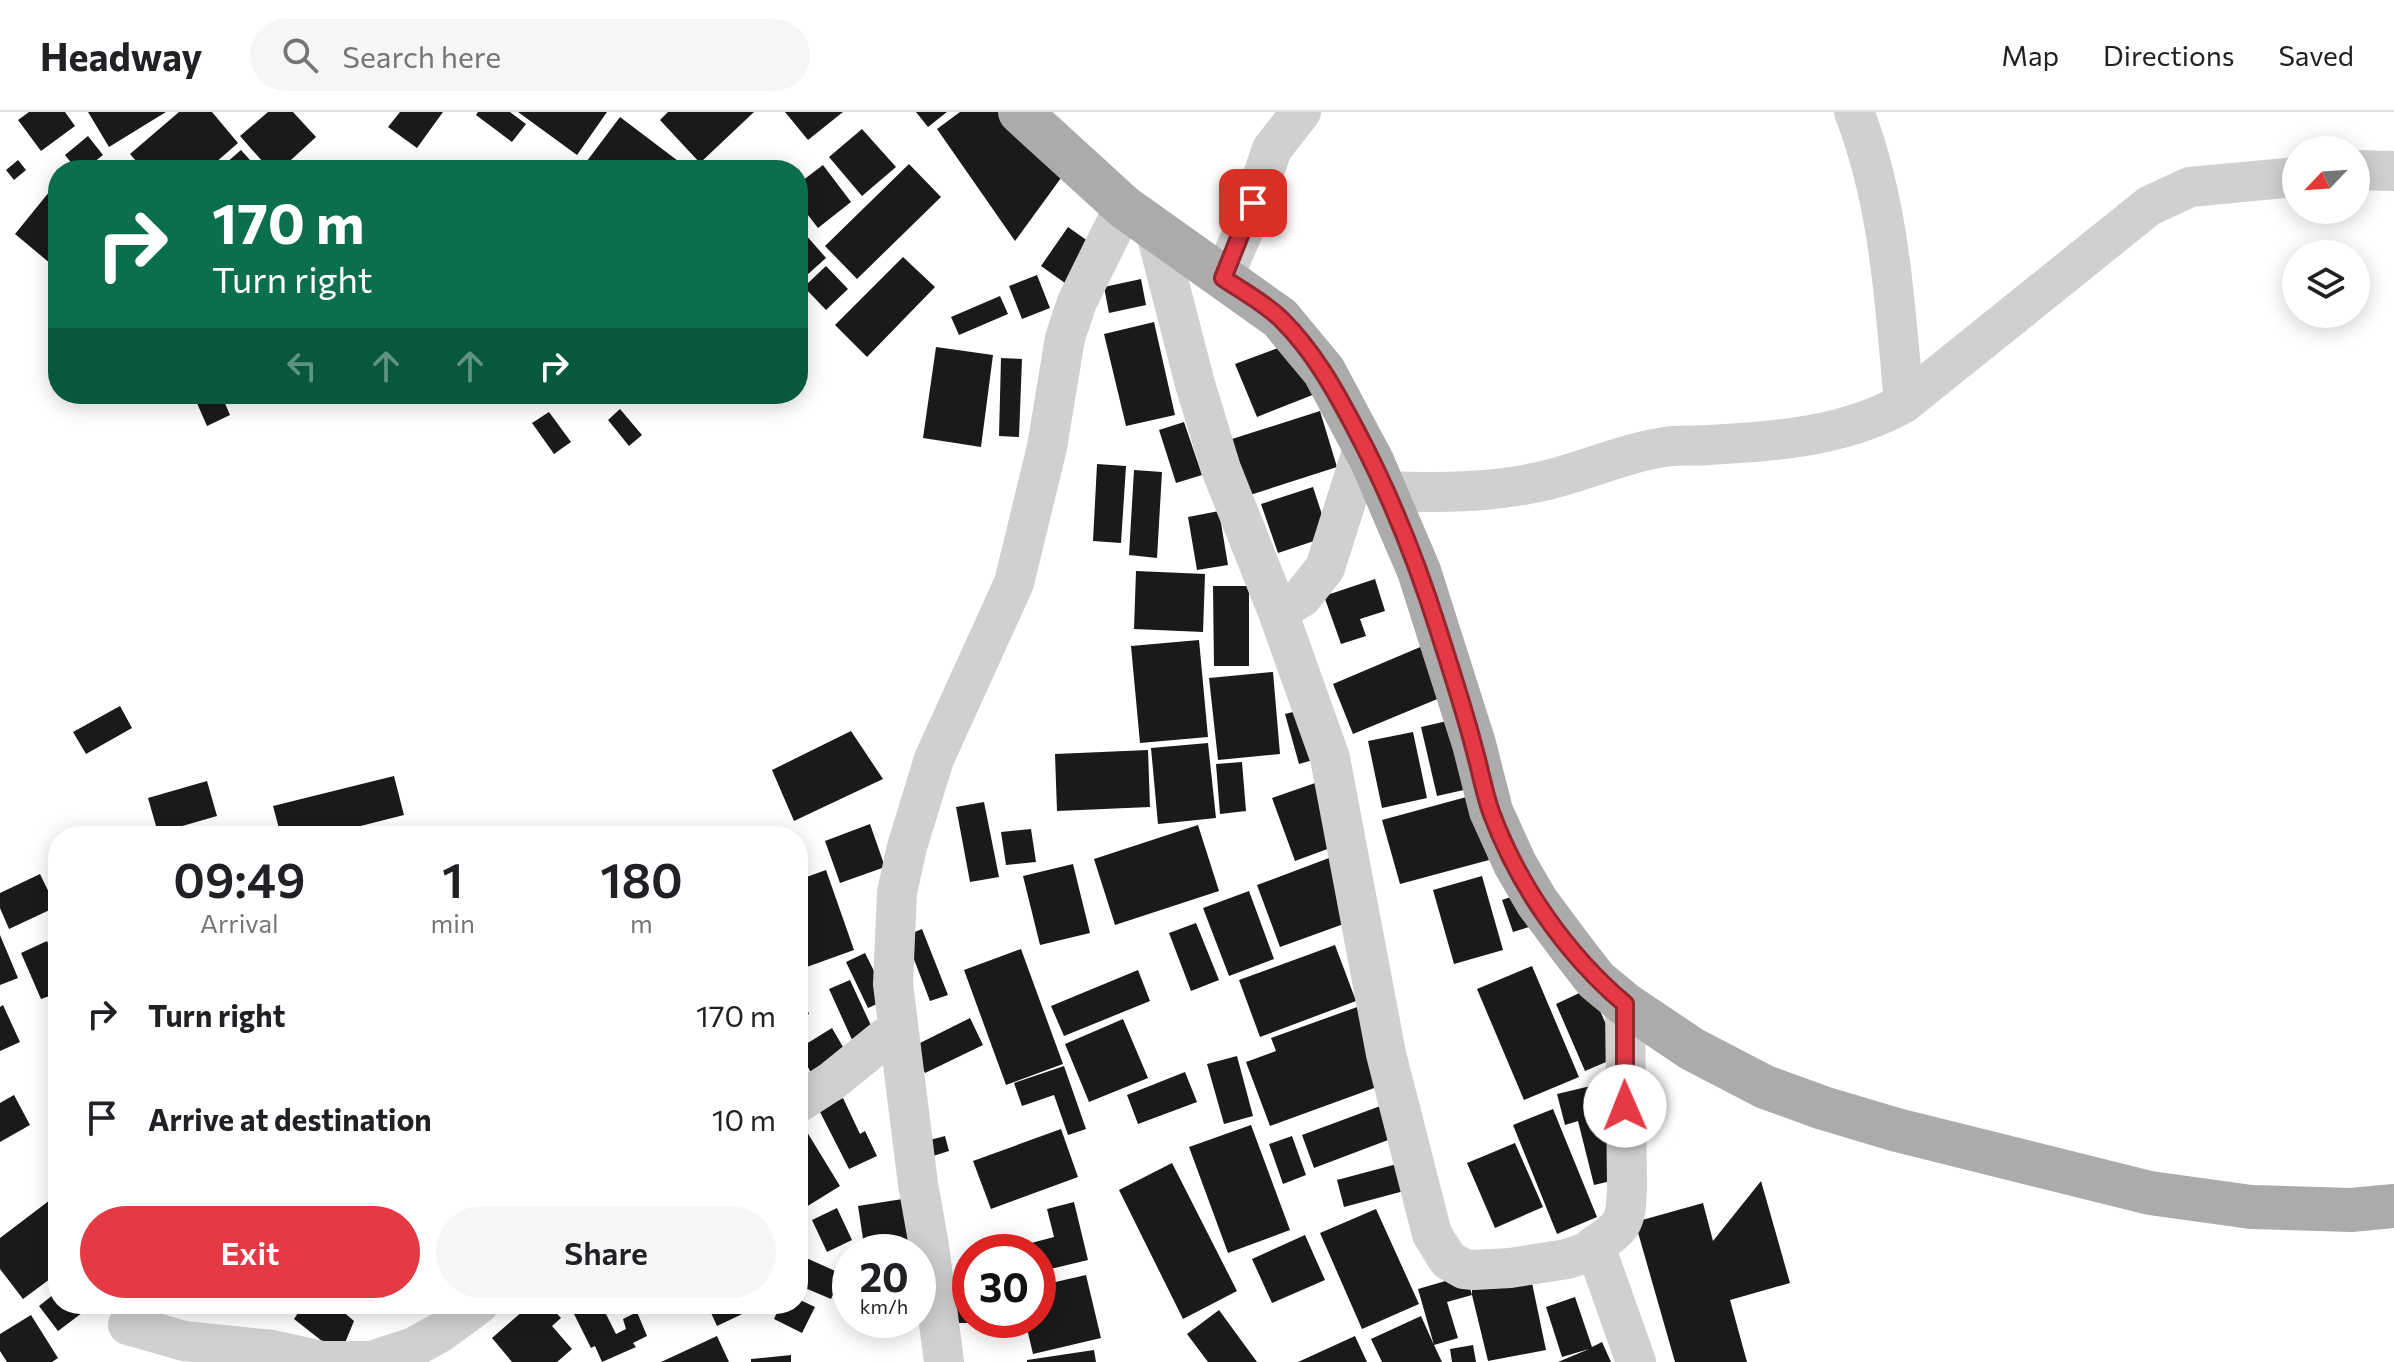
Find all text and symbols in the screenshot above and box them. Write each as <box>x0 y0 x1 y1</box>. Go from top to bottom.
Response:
search box <box>250 19 810 91</box>
text: Headway <box>40 32 202 79</box>
icon: search <box>278 33 322 77</box>
text: Search here <box>342 37 501 74</box>
text: Map <box>2001 38 2059 72</box>
text: Directions <box>2103 38 2234 72</box>
text: Saved <box>2278 38 2354 72</box>
north arrow <box>2282 136 2370 224</box>
map controls <box>2282 136 2370 328</box>
pin <box>1219 169 1287 237</box>
icon: arrive <box>1231 181 1275 225</box>
text: 170 m <box>212 187 365 256</box>
icon: right <box>80 192 184 296</box>
button: layers <box>2282 240 2370 328</box>
text: Turn right <box>212 256 373 300</box>
icon: left <box>280 344 324 388</box>
icon: ahead <box>364 344 408 388</box>
icon: ahead <box>448 344 492 388</box>
icon: right <box>532 344 576 388</box>
text: 09:49 <box>173 849 305 908</box>
text: 1 <box>442 849 463 908</box>
text: 180 <box>600 849 683 908</box>
text: Arrival <box>200 907 279 938</box>
text: min <box>431 907 475 938</box>
text: m <box>630 907 653 938</box>
icon: right <box>80 992 124 1036</box>
text: Turn right <box>148 996 285 1033</box>
text: 170 m <box>696 996 776 1033</box>
position arrow <box>1583 1064 1667 1148</box>
icon: arrive <box>80 1096 124 1140</box>
text: Arrive at destination <box>148 1100 432 1137</box>
text: 10 m <box>712 1100 776 1137</box>
button: Exit <box>80 1206 420 1298</box>
button: Share <box>436 1206 776 1298</box>
speed limit sign: 30 <box>952 1234 1056 1338</box>
text: 20 <box>859 1251 909 1300</box>
text: km/h <box>860 1294 908 1318</box>

